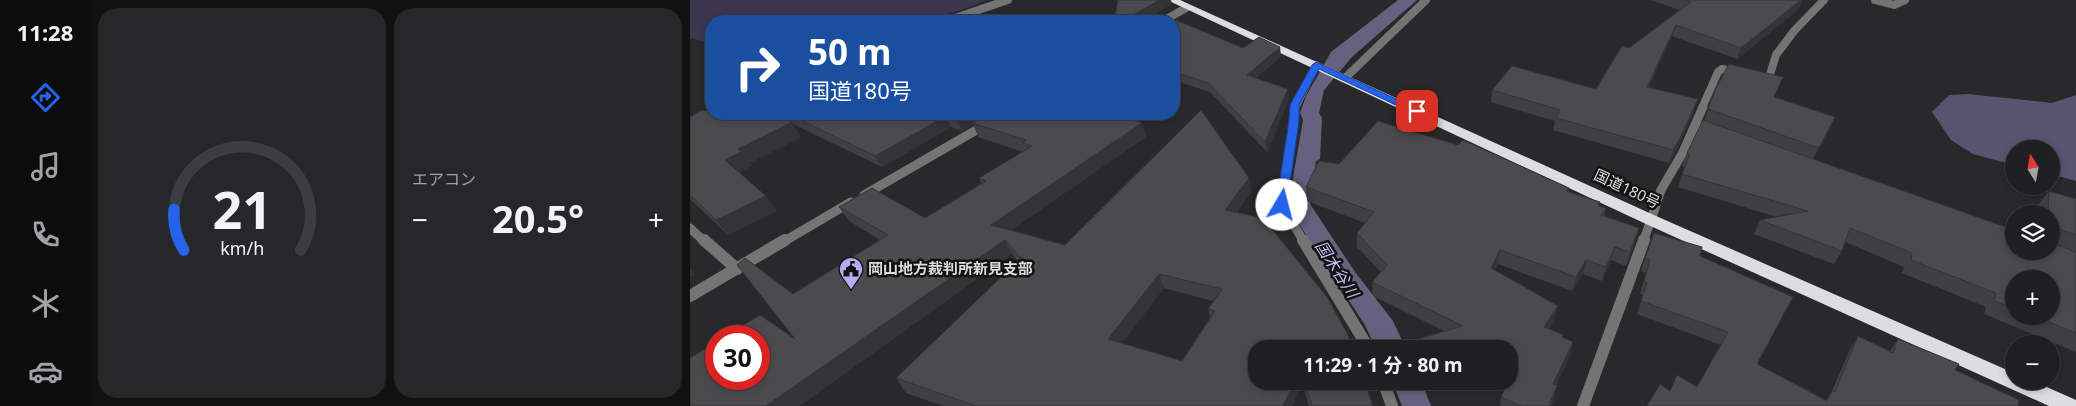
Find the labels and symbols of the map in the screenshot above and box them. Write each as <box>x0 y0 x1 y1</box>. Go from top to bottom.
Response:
pin <box>1396 90 1438 132</box>
north arrow <box>2005 140 2060 195</box>
street label: 国道180号 <box>1591 164 1664 212</box>
position arrow <box>1255 178 1307 230</box>
water label: 国木谷川 <box>1310 236 1365 303</box>
public building icon: 岡山地方裁判所新見支部 <box>838 256 864 290</box>
place label: 岡山地方裁判所新見支部 <box>868 258 1033 278</box>
speed limit sign: 30 <box>705 325 770 390</box>

